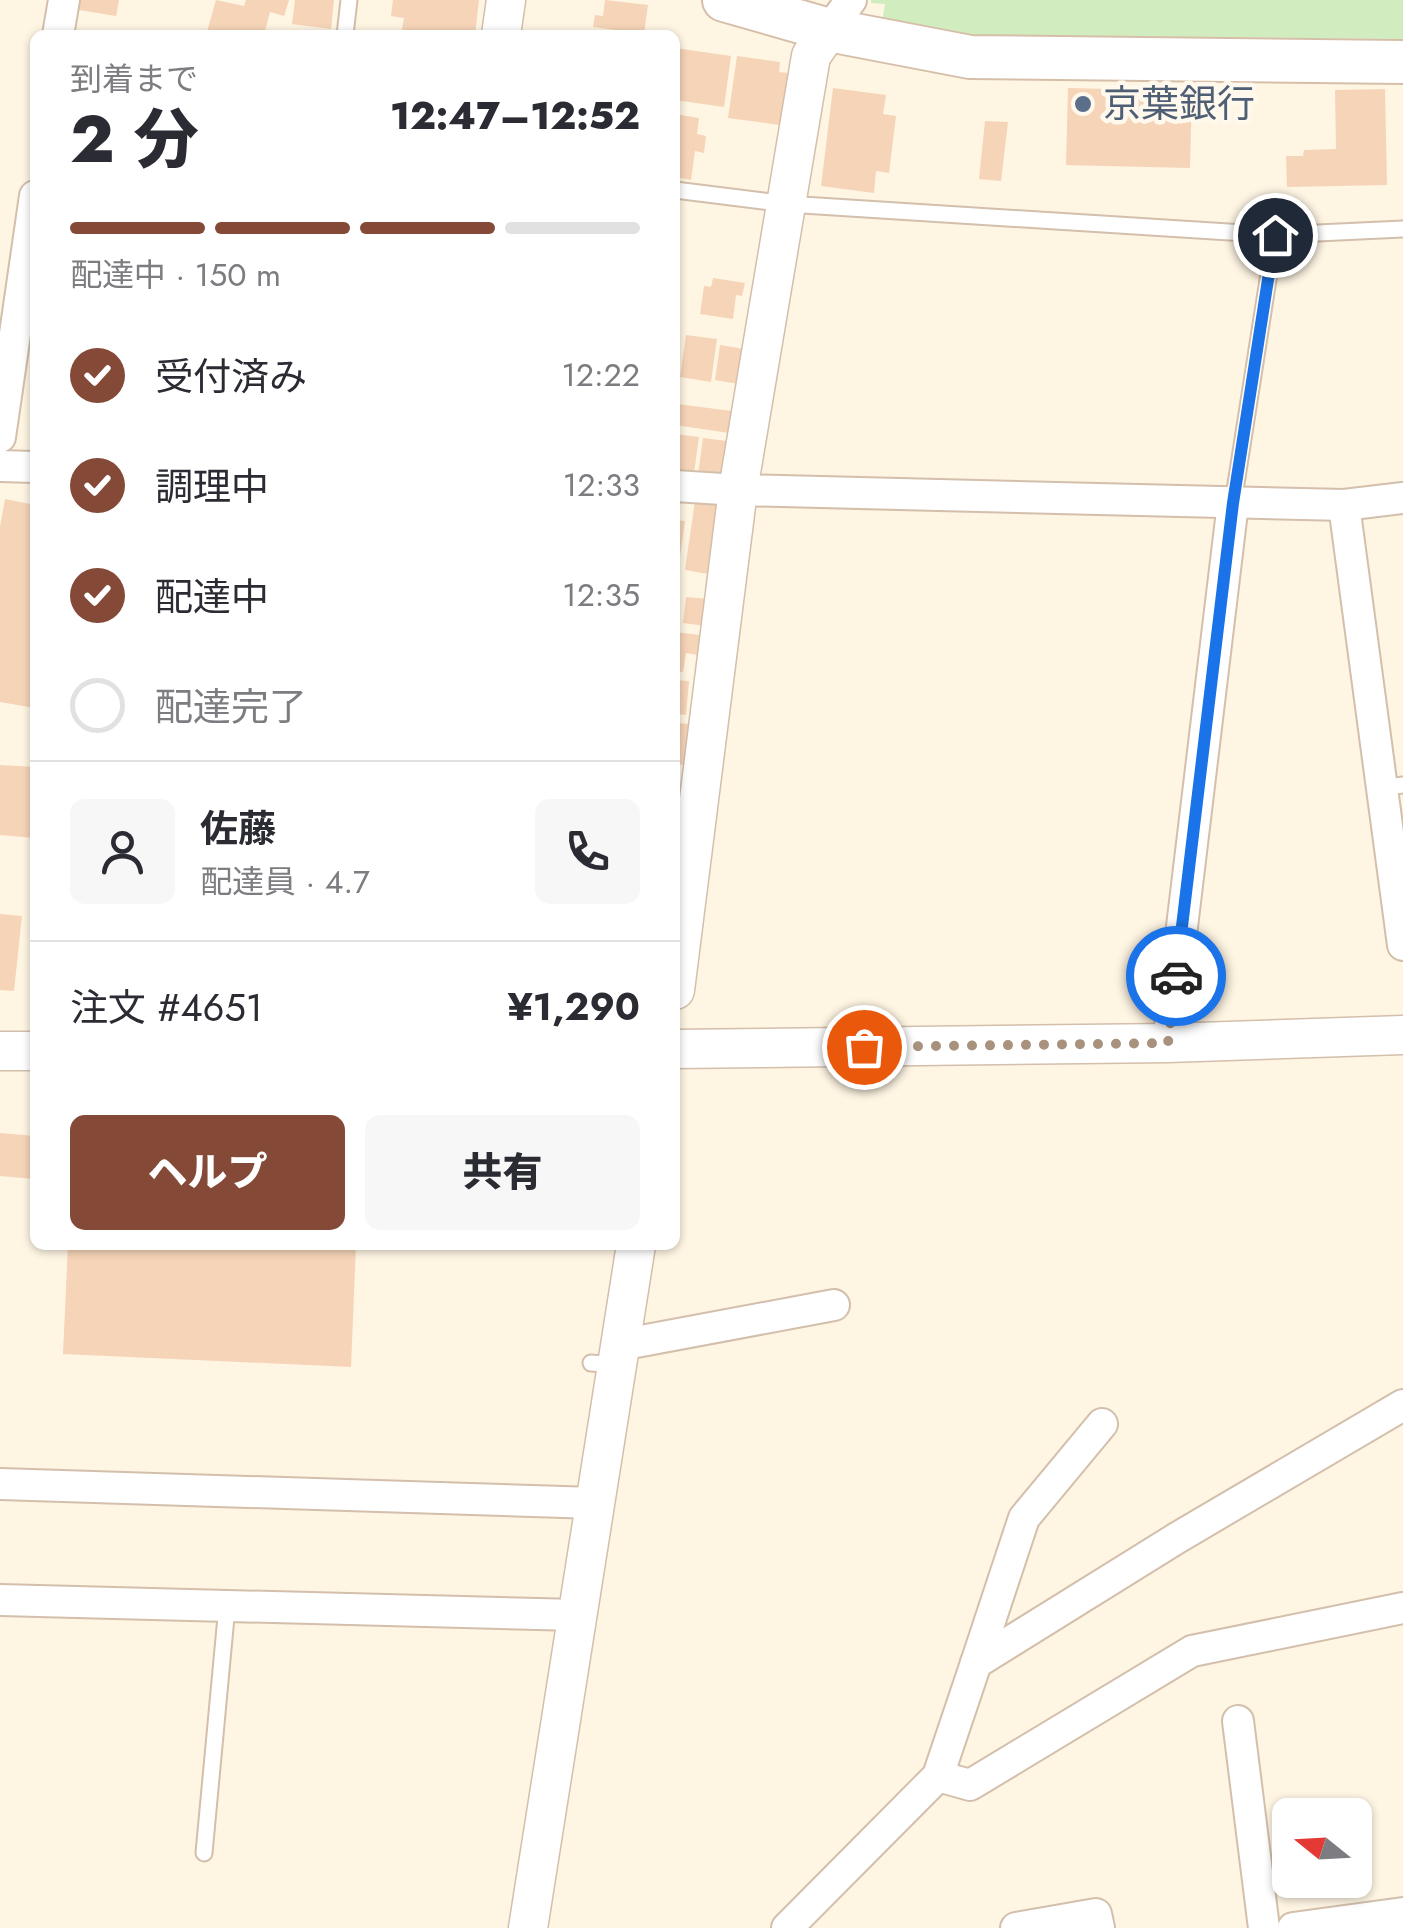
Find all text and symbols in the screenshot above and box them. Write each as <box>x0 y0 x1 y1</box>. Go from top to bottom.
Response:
text: 到着まで <box>70 56 198 102</box>
place label: 京葉銀行 <box>1103 76 1255 131</box>
text: 12:47–12:52 <box>390 88 640 143</box>
text: 2 分 <box>70 92 199 186</box>
marker: 京葉銀行 <box>1072 93 1094 115</box>
pin <box>1233 193 1318 278</box>
icon: home <box>1248 208 1303 263</box>
text: 配達中 · 150 m <box>70 252 281 298</box>
icon: check <box>70 348 125 403</box>
text: 受付済み <box>155 349 307 404</box>
text: 12:22 <box>561 352 640 398</box>
icon: check <box>70 458 125 513</box>
text: 調理中 <box>155 459 269 514</box>
text: 12:33 <box>563 462 640 508</box>
icon: check <box>70 568 125 623</box>
text: 配達中 <box>155 569 269 624</box>
text: 12:35 <box>562 572 640 618</box>
text: 配達完了 <box>155 679 307 734</box>
button: person <box>70 799 175 904</box>
button: phone <box>535 799 640 904</box>
text: 佐藤 <box>200 801 276 856</box>
text: 配達員 · 4.7 <box>200 859 370 905</box>
courier <box>1126 926 1226 1026</box>
icon: car <box>1149 949 1204 1004</box>
text: ¥1,290 <box>507 979 640 1034</box>
text: 注文 #4651 <box>70 980 263 1035</box>
pin <box>822 1005 907 1090</box>
icon: bag <box>837 1020 892 1075</box>
button: ヘルプ <box>70 1115 345 1230</box>
button: 共有 <box>365 1115 640 1230</box>
north arrow <box>1272 1798 1372 1898</box>
map controls <box>1272 1798 1372 1898</box>

